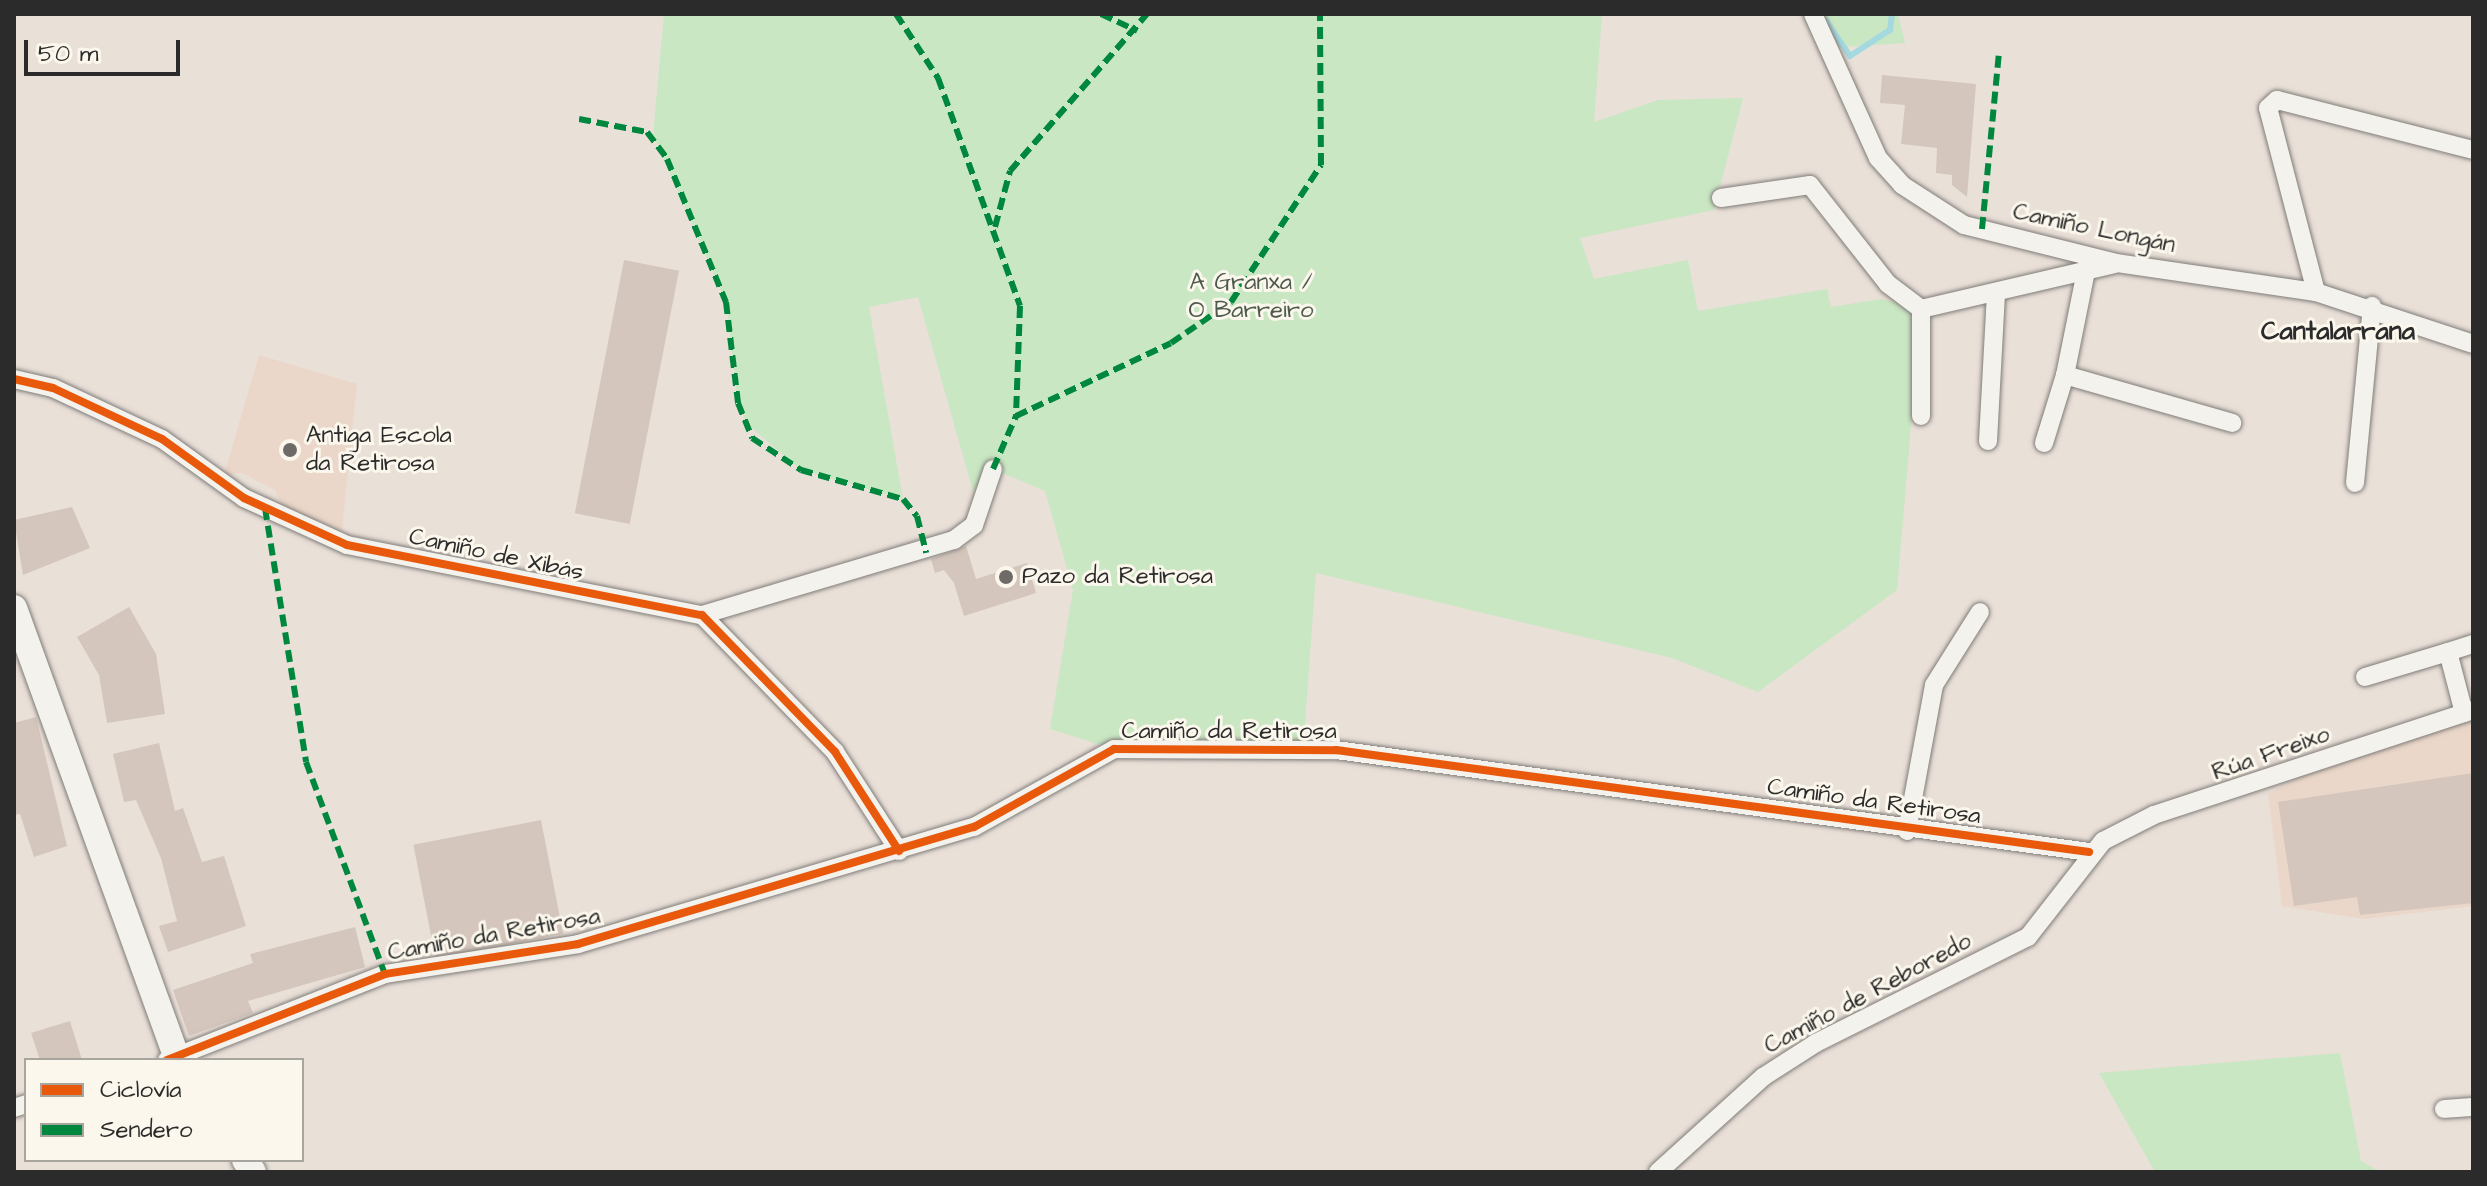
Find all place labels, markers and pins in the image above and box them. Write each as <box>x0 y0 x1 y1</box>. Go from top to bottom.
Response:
place label: Antiga Escola da Retirosa <box>306 422 452 478</box>
marker: Antiga Escola da Retirosa <box>281 441 299 459</box>
place label: Pazo da Retirosa <box>1022 563 1213 591</box>
marker: Pazo da Retirosa <box>997 568 1015 586</box>

